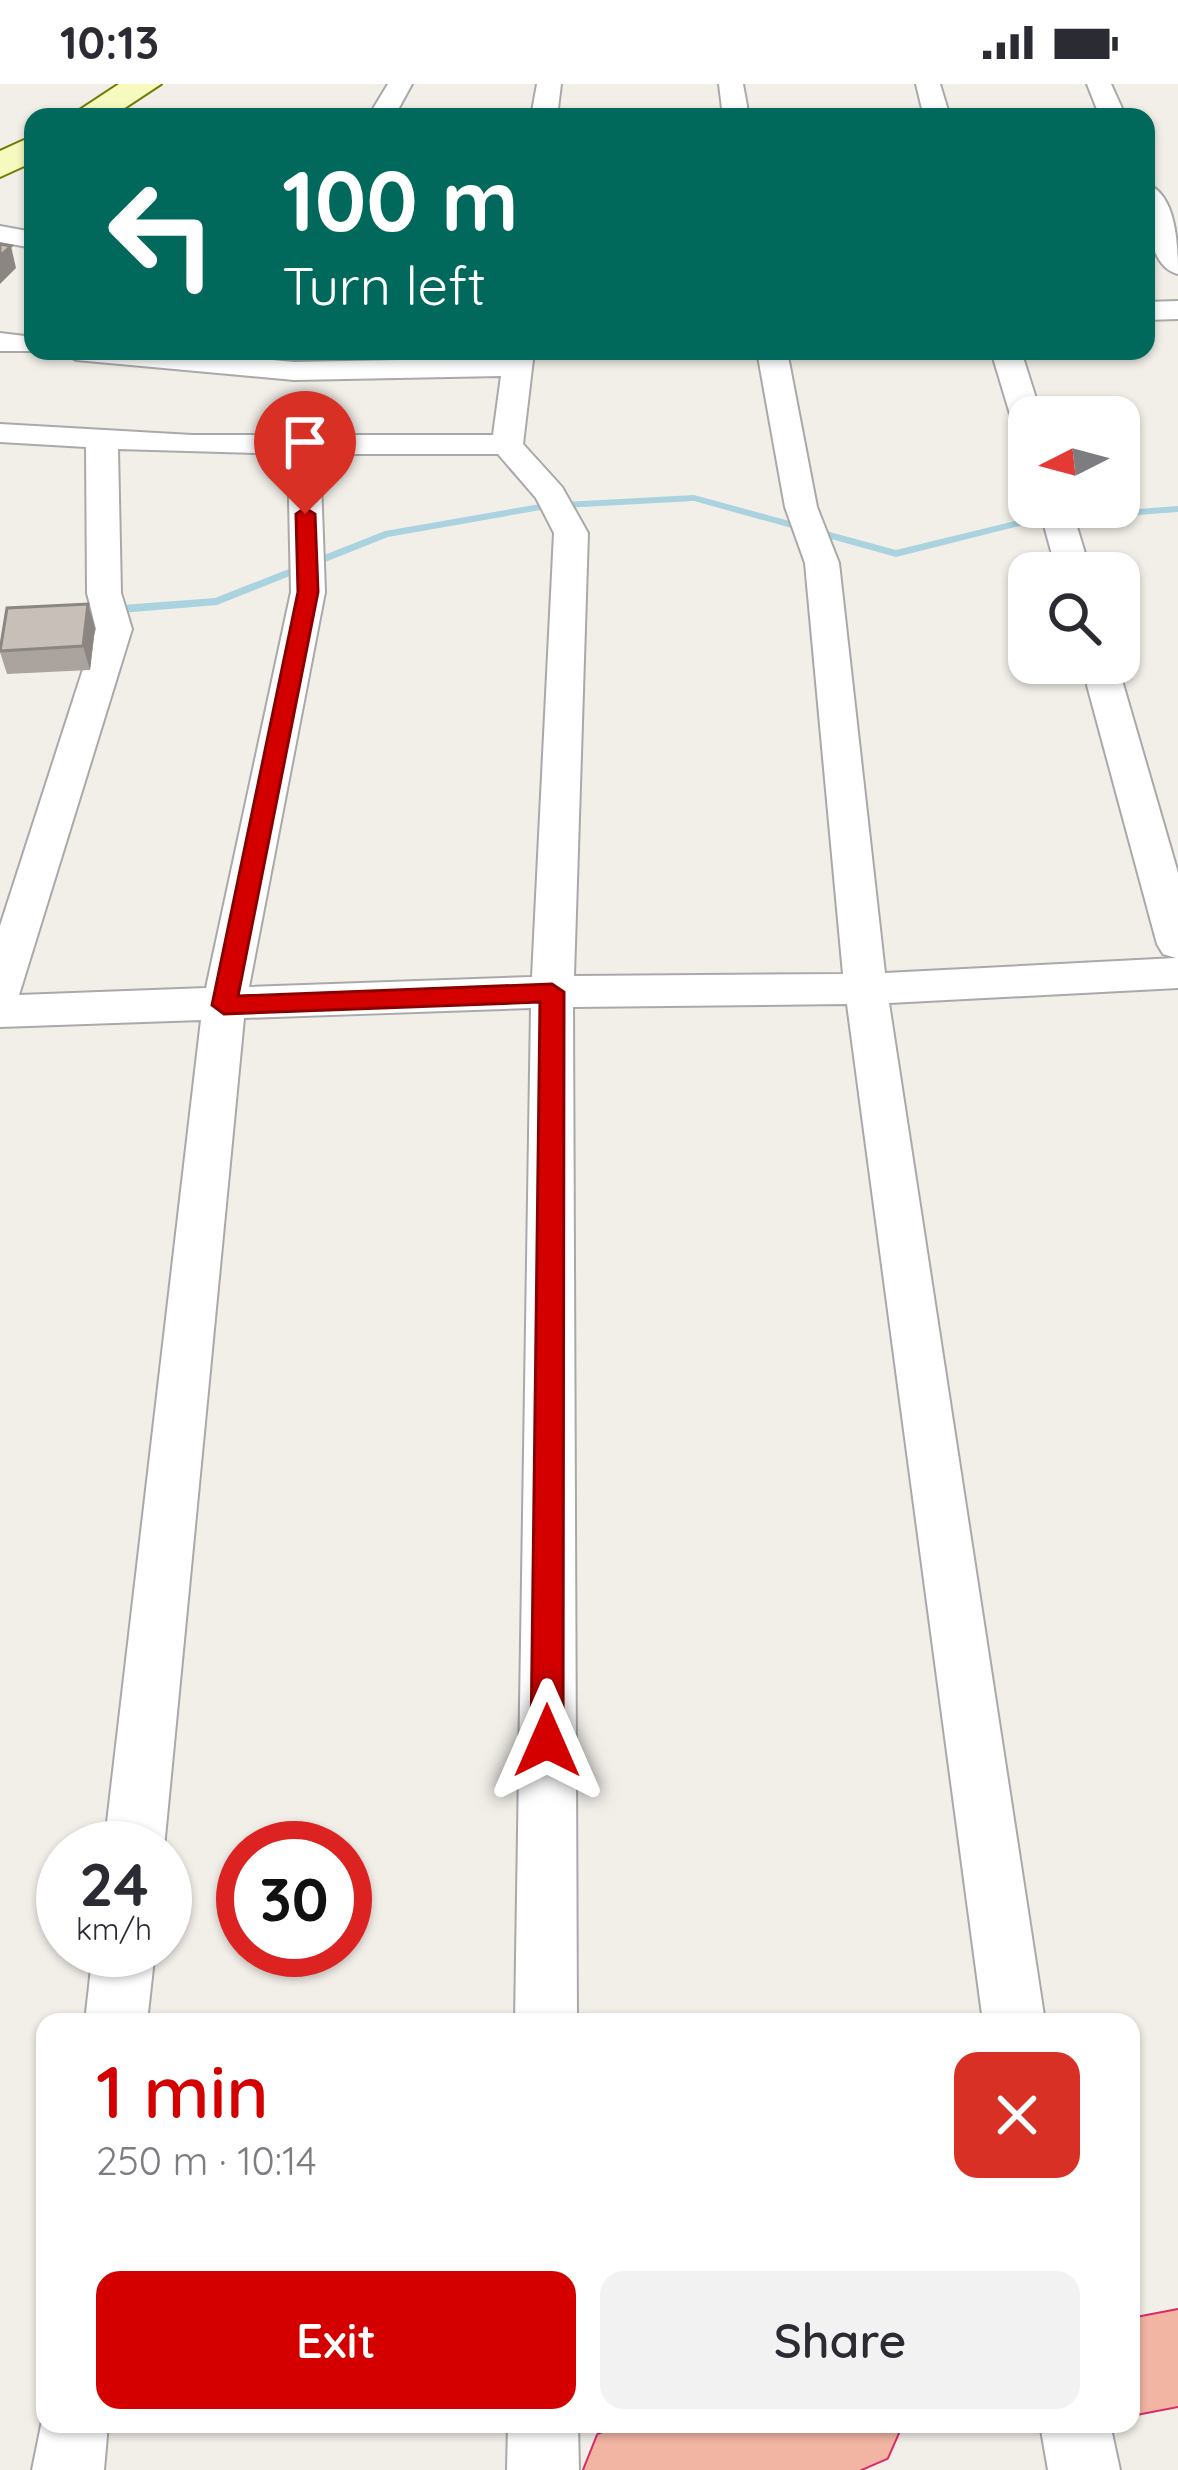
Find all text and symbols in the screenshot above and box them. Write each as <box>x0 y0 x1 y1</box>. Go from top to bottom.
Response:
text: 10:13 <box>60 14 159 70</box>
text: 100 m <box>282 147 519 252</box>
icon: left <box>84 156 240 312</box>
text: Turn left <box>282 251 486 319</box>
pin <box>254 391 356 514</box>
north arrow <box>1008 396 1140 528</box>
map controls <box>1008 396 1140 684</box>
icon: arrive <box>272 409 338 475</box>
button: search <box>1008 552 1140 684</box>
position arrow <box>484 1678 610 1804</box>
speed limit sign: 30 <box>216 1821 372 1977</box>
text: 24 <box>79 1846 149 1921</box>
text: km/h <box>76 1910 152 1948</box>
text: 1 min <box>96 2046 269 2136</box>
button: close <box>954 2052 1080 2178</box>
text: 250 m · 10:14 <box>96 2136 317 2185</box>
button: Exit <box>96 2271 576 2409</box>
button: Share <box>600 2271 1080 2409</box>

